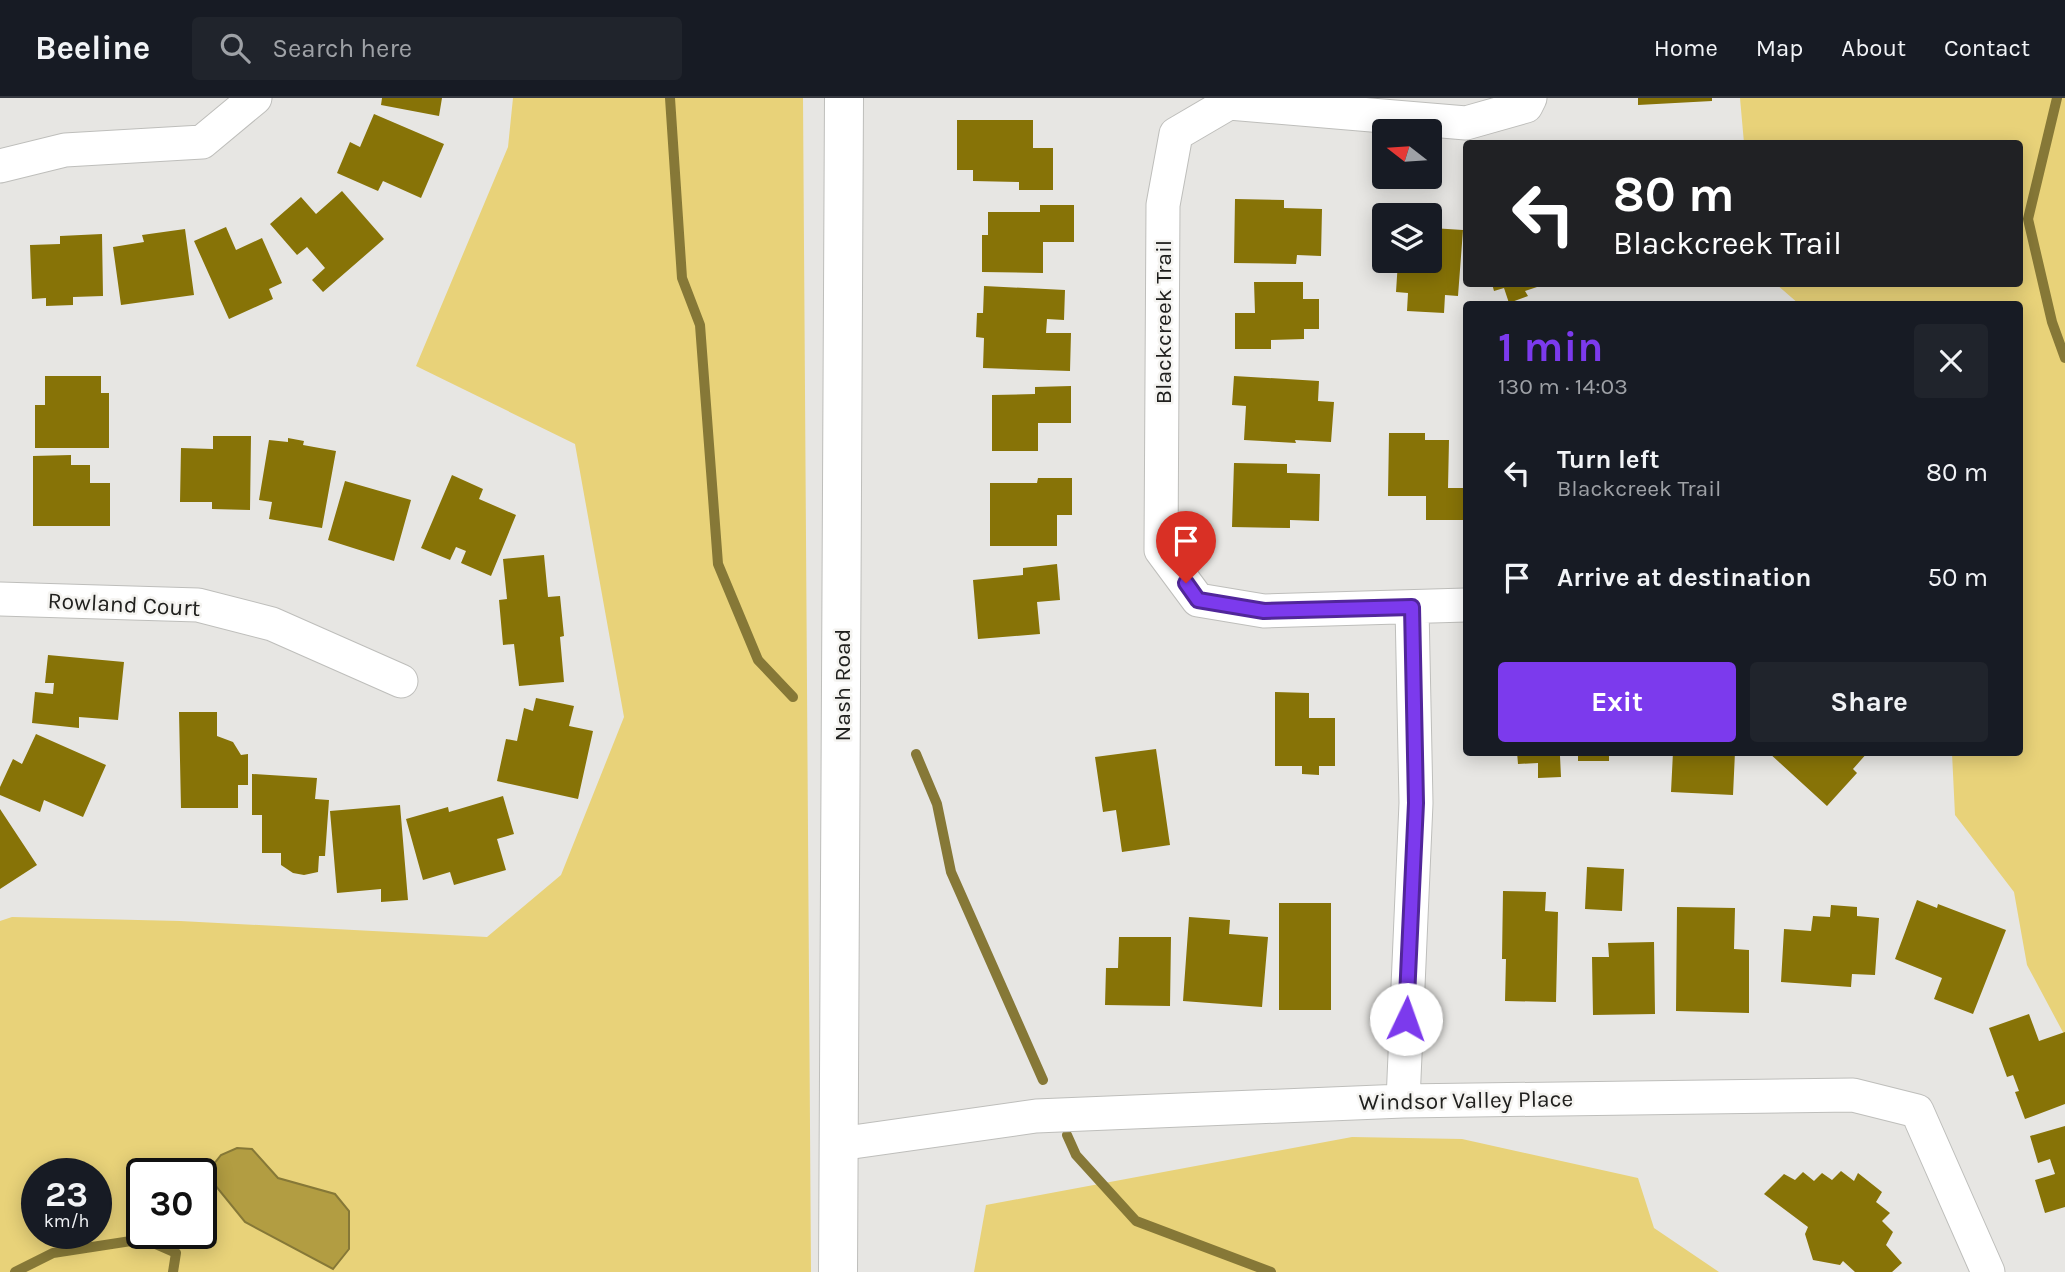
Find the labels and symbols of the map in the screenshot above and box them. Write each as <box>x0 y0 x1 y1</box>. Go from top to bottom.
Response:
north arrow <box>1372 119 1442 189</box>
street label: Blackcreek Trail <box>1150 240 1177 404</box>
pin <box>1156 511 1216 583</box>
street label: Rowland Court <box>47 587 201 622</box>
street label: Nash Road <box>829 629 856 741</box>
position arrow <box>1369 982 1443 1056</box>
street label: Windsor Valley Place <box>1358 1085 1574 1116</box>
speed limit sign: 30 <box>126 1158 217 1249</box>

